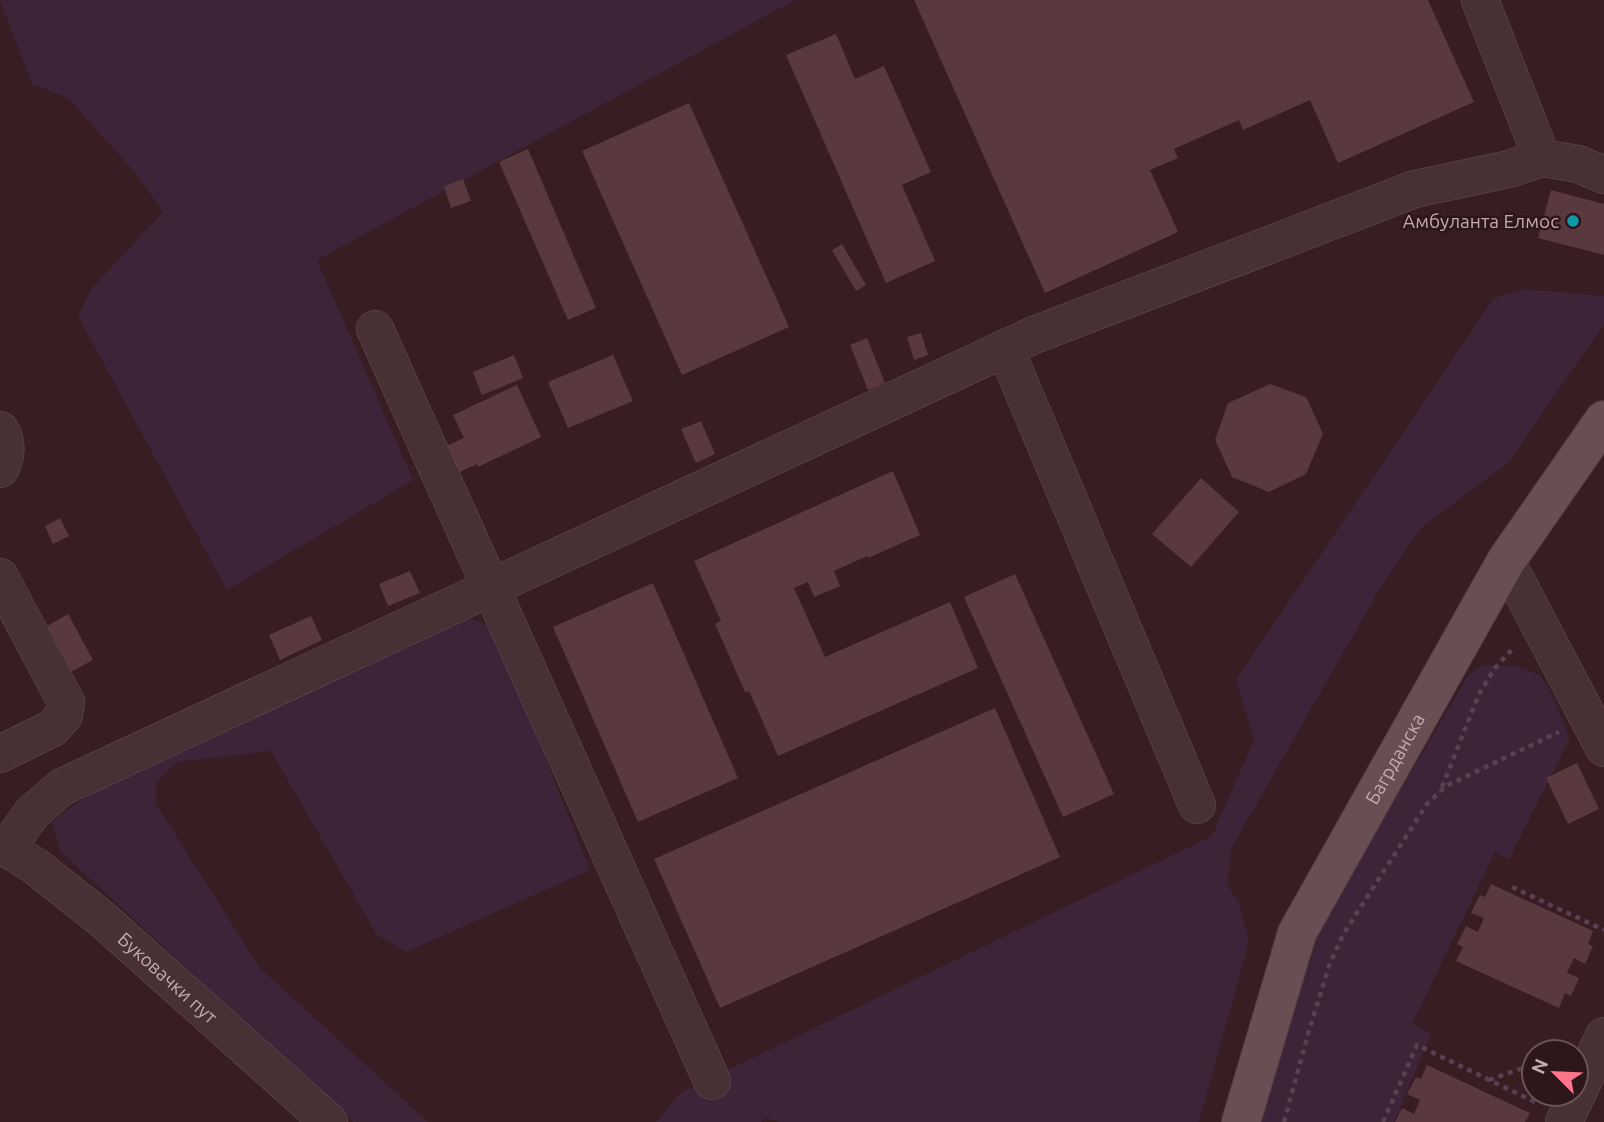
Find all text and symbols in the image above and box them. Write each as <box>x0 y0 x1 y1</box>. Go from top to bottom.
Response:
place label: Амбуланта Елмос <box>1403 210 1559 232</box>
marker: Амбуланта Елмос <box>1565 213 1581 229</box>
street label: Багрданска <box>1361 709 1429 808</box>
street label: Буковачки пут <box>113 928 222 1028</box>
north arrow <box>1520 1038 1590 1108</box>
text: N <box>1527 1055 1552 1077</box>

